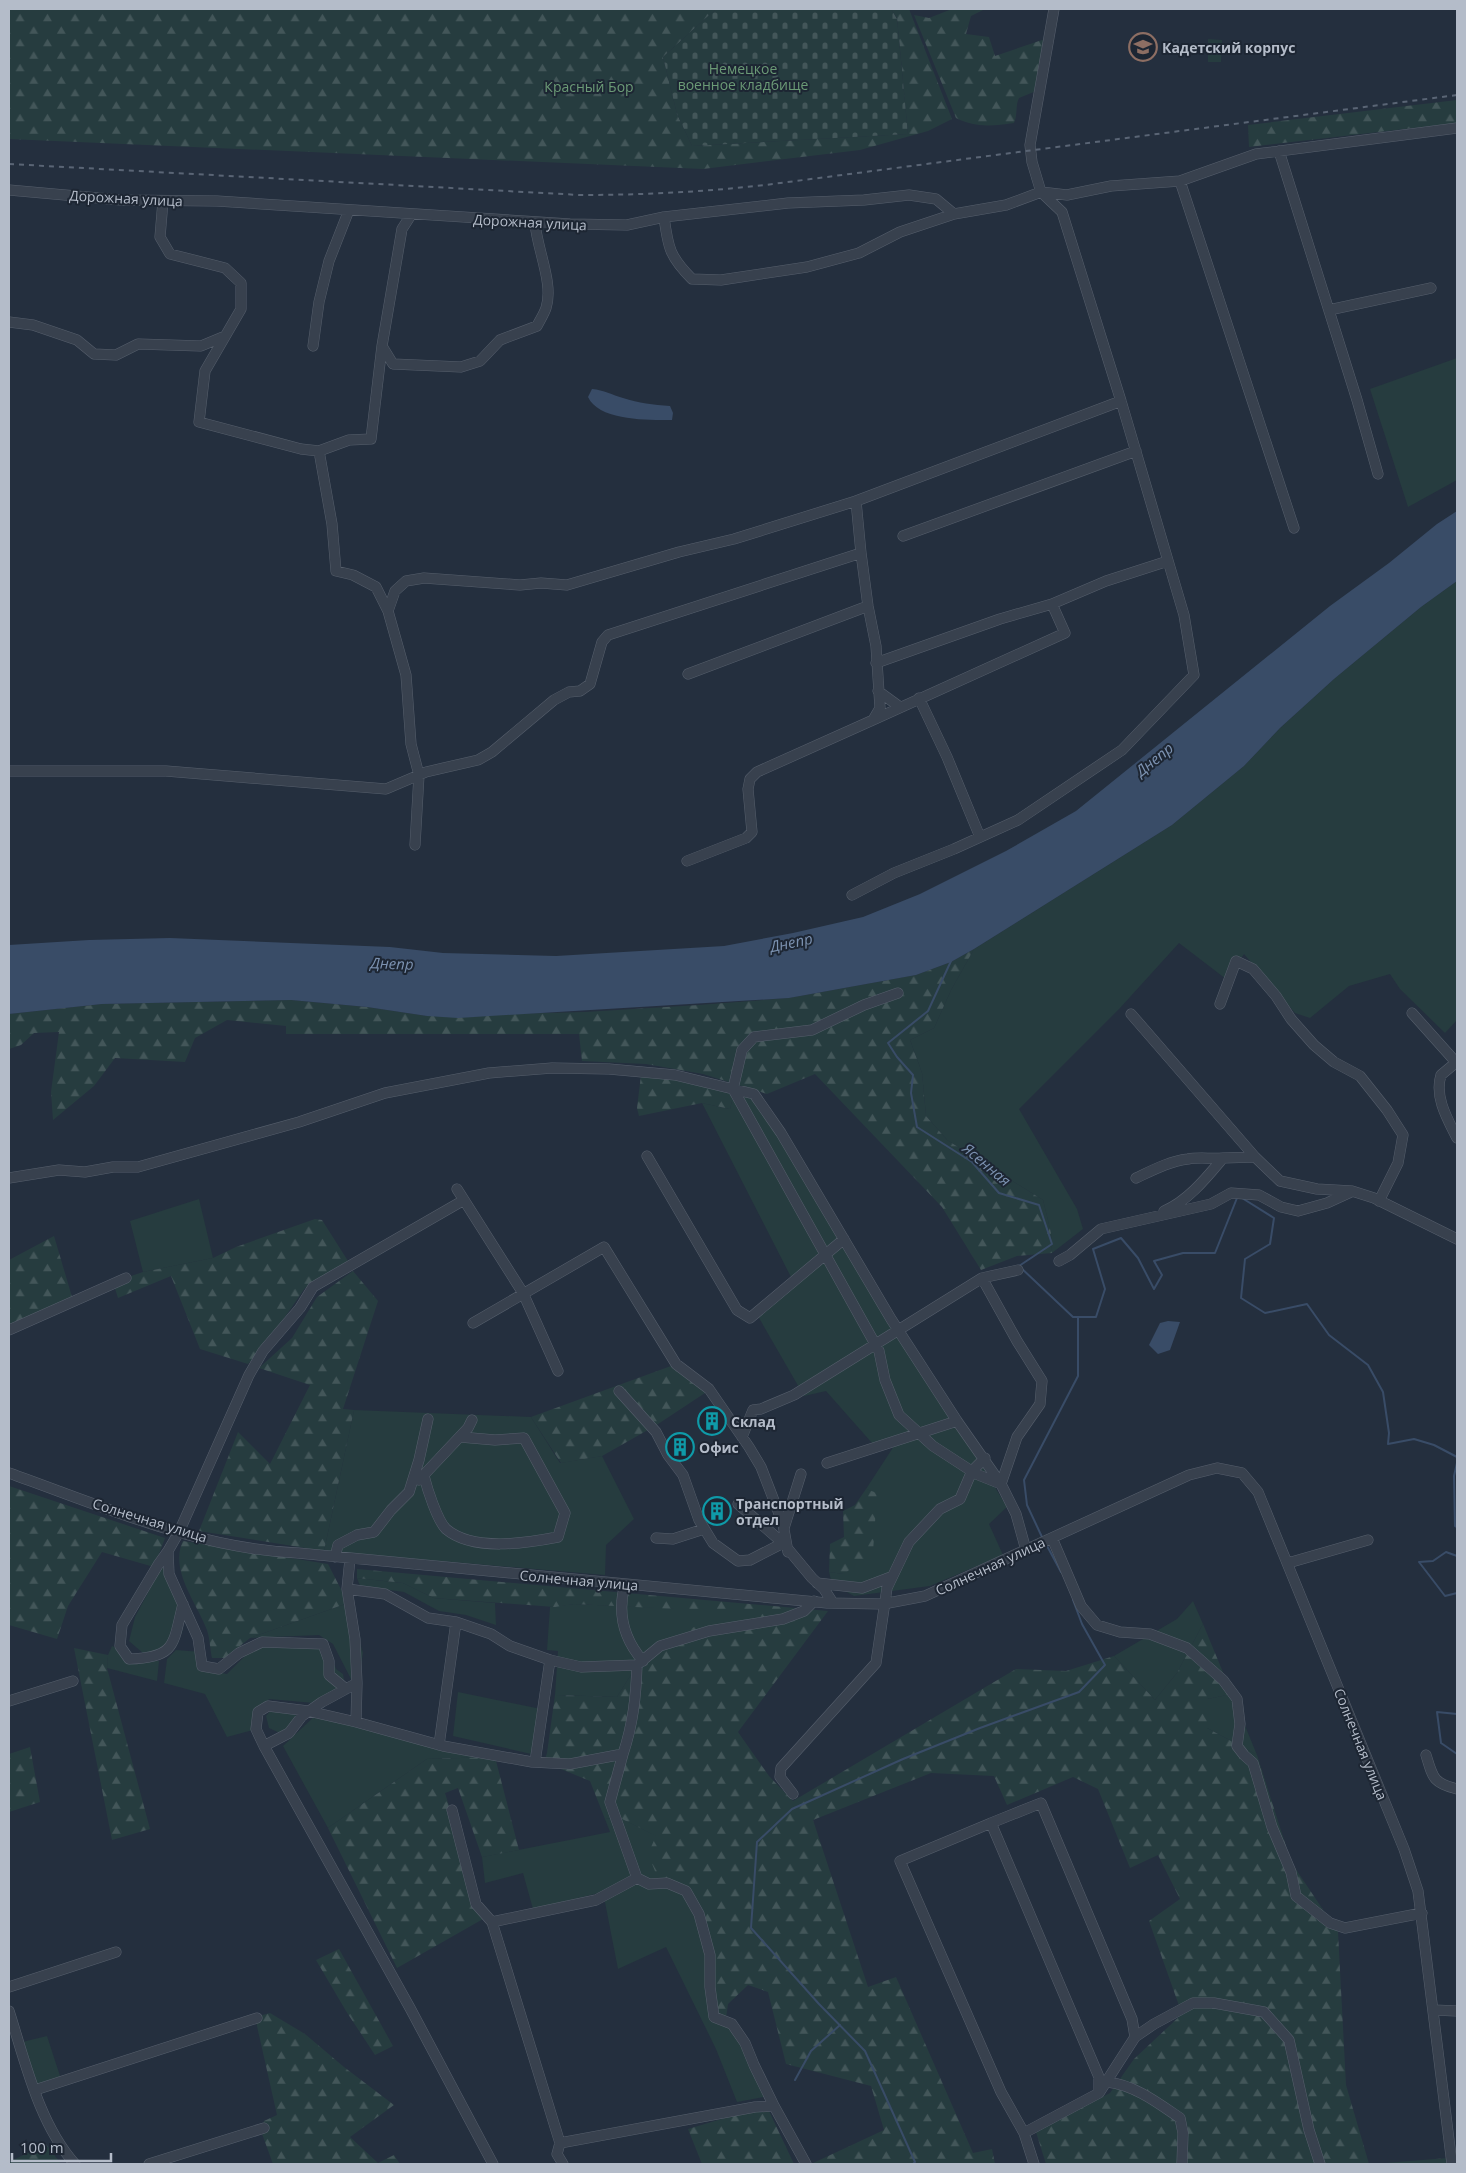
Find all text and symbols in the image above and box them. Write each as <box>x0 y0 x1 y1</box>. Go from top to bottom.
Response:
school or university icon: Кадетский корпус <box>1128 32 1158 62</box>
place label: Кадетский корпус <box>1162 38 1295 57</box>
park label: Немецкое военное кладбище <box>678 59 808 94</box>
park label: Красный Бор <box>544 77 634 96</box>
street label: Дорожная улица <box>69 186 183 210</box>
street label: Дорожная улица <box>473 210 587 234</box>
water label: Днепр <box>1129 738 1177 782</box>
water label: Днепр <box>766 928 814 957</box>
water label: Днепр <box>368 952 414 974</box>
water label: Ясенная <box>958 1137 1015 1190</box>
building icon: Склад <box>697 1406 727 1436</box>
place label: Склад <box>731 1412 776 1431</box>
building icon: Офис <box>665 1432 695 1462</box>
place label: Офис <box>699 1438 739 1457</box>
street label: Солнечная улица <box>90 1494 210 1546</box>
place label: Транспортный отдел <box>736 1494 844 1529</box>
building icon: Транспортный отдел <box>702 1496 732 1526</box>
street label: Солнечная улица <box>932 1532 1048 1600</box>
street label: Солнечная улица <box>519 1565 639 1595</box>
street label: Солнечная улица <box>1330 1685 1392 1803</box>
scale bar <box>12 2130 111 2162</box>
text: 100 m <box>20 2137 64 2157</box>

